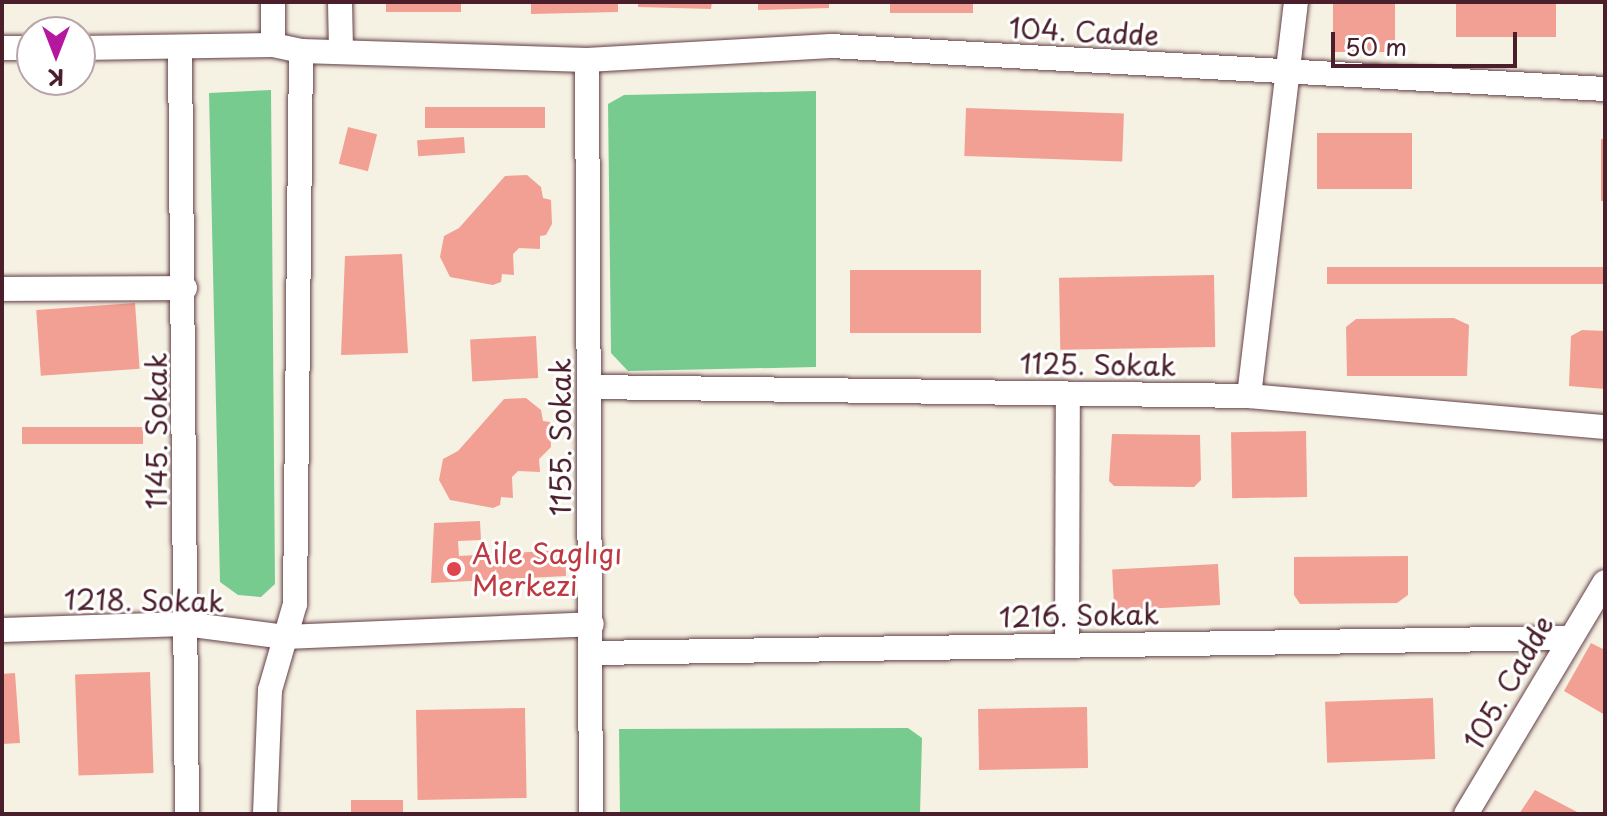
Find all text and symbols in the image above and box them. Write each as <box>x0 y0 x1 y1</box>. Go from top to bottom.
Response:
street label: 104. Cadde <box>1008 10 1160 52</box>
north arrow <box>16 16 96 96</box>
scale bar <box>1335 16 1521 66</box>
text: 50 m <box>1345 28 1407 64</box>
text: K <box>48 62 64 95</box>
street label: 1125. Sokak <box>1018 346 1178 382</box>
street label: 1145. Sokak <box>139 352 173 510</box>
street label: 1155. Sokak <box>543 358 577 516</box>
place label: Aile Saglıgı Merkezi <box>472 536 623 602</box>
marker: Aile Saglıgı Merkezi <box>443 558 465 580</box>
street label: 1218. Sokak <box>63 582 225 618</box>
street label: 1216. Sokak <box>997 597 1161 633</box>
street label: 105. Cadde <box>1456 609 1560 755</box>

